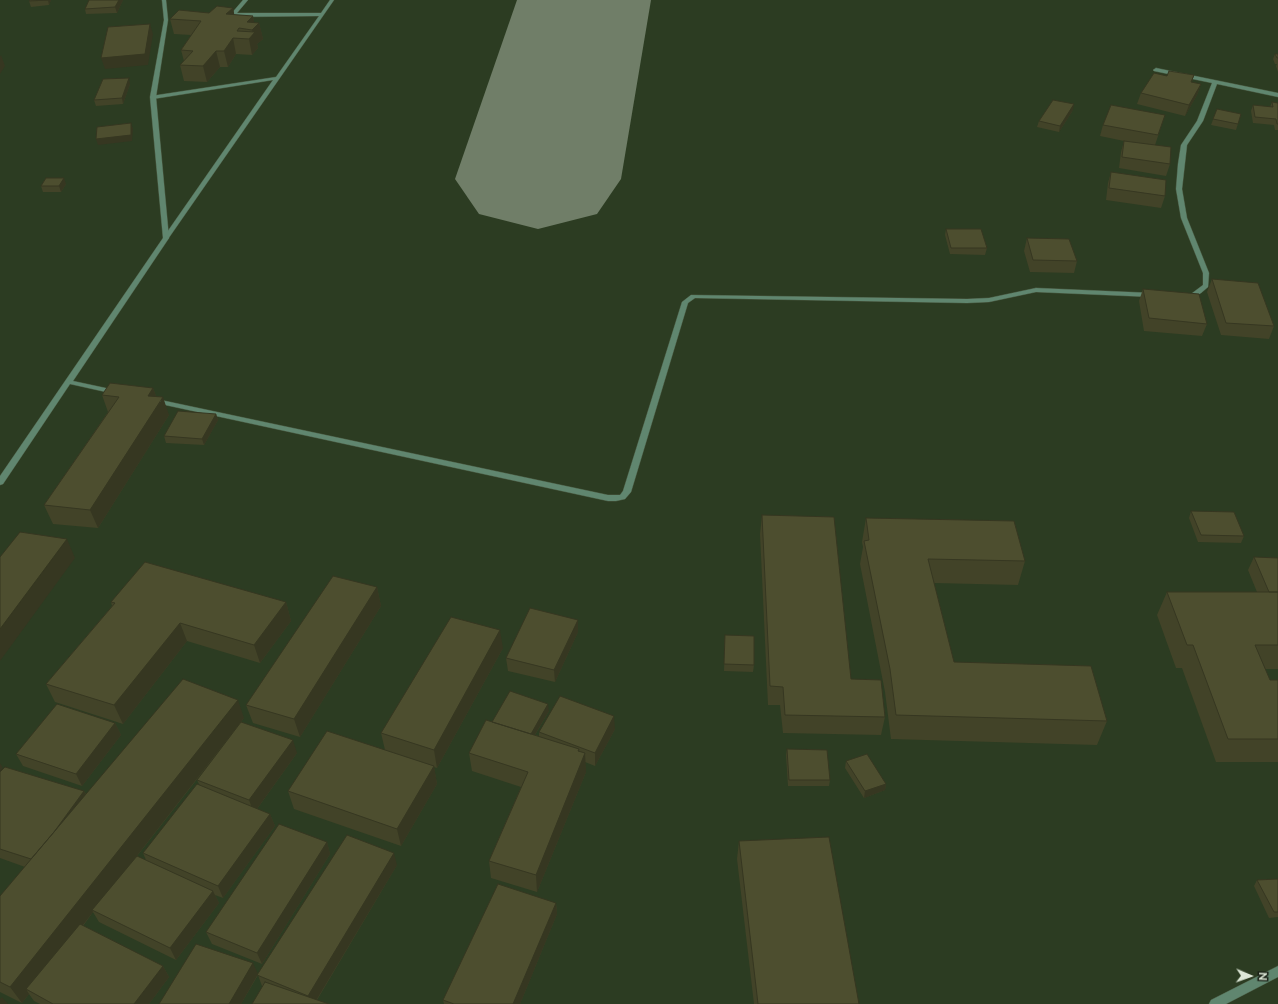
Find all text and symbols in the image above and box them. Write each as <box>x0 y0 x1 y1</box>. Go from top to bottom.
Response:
north arrow <box>1230 956 1270 996</box>
text: N <box>1256 972 1269 981</box>

